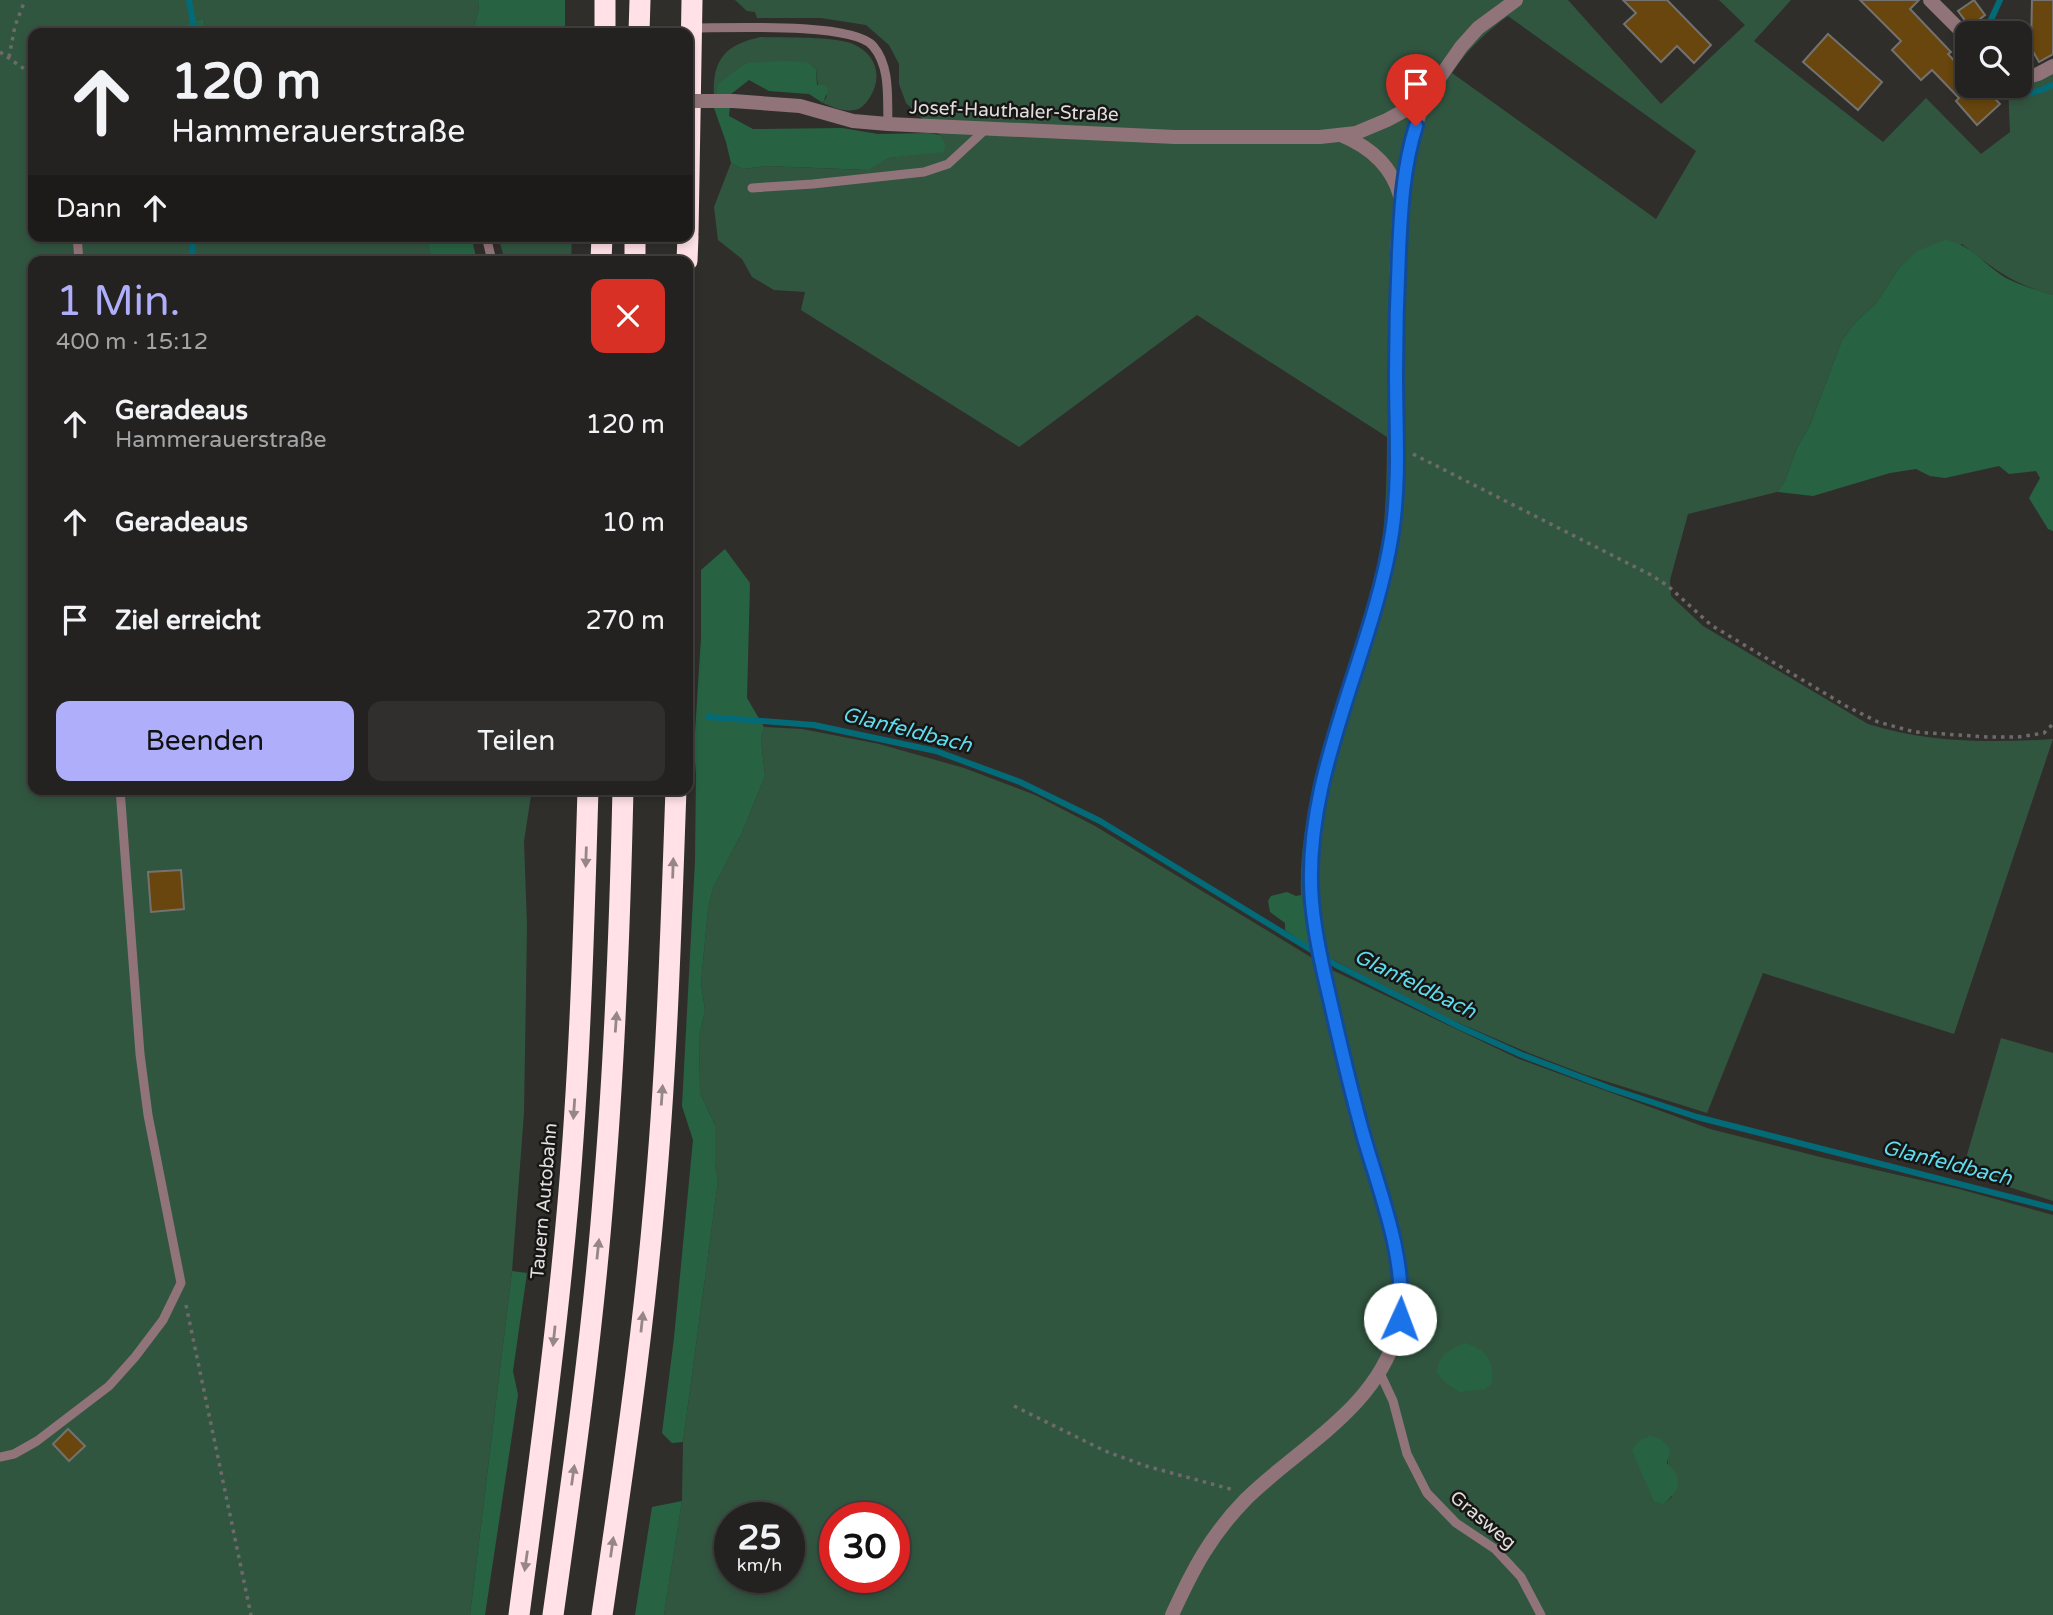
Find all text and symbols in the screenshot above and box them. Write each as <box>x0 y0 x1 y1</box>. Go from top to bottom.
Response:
map controls <box>1955 21 2032 98</box>
button: search <box>1955 21 2032 98</box>
text: 120 m <box>171 53 321 112</box>
pin <box>1386 54 1446 126</box>
icon: ahead <box>56 56 147 147</box>
icon: arrive <box>1397 65 1435 103</box>
street label: Josef-Hauthaler-Straße <box>909 96 1119 126</box>
text: Hammerauerstraße <box>171 113 465 151</box>
icon: ahead <box>136 189 174 227</box>
text: Dann <box>56 193 122 224</box>
text: 1 Min. <box>56 276 180 327</box>
button: close <box>591 279 665 353</box>
text: 400 m · 15:12 <box>56 328 208 356</box>
text: Geradeaus <box>115 395 248 426</box>
icon: ahead <box>56 405 94 443</box>
text: 120 m <box>585 409 665 440</box>
text: Hammerauerstraße <box>115 426 327 454</box>
icon: ahead <box>56 503 94 541</box>
text: Geradeaus <box>115 507 248 538</box>
text: 10 m <box>602 507 665 538</box>
icon: arrive <box>56 601 94 639</box>
text: Ziel erreicht <box>115 605 261 636</box>
text: 270 m <box>585 605 665 636</box>
button: Beenden <box>56 701 354 781</box>
button: Teilen <box>368 701 665 781</box>
water label: Glanfeldbach <box>840 702 975 758</box>
one-way arrow <box>580 847 592 869</box>
one-way arrow <box>668 857 679 879</box>
water label: Glanfeldbach <box>1350 944 1481 1025</box>
one-way arrow <box>610 1010 621 1032</box>
one-way arrow <box>657 1084 668 1106</box>
one-way arrow <box>568 1098 579 1120</box>
street label: Tauern Autobahn <box>526 1122 562 1280</box>
water label: Glanfeldbach <box>1880 1135 2015 1191</box>
one-way arrow <box>593 1237 604 1259</box>
position arrow <box>1363 1282 1437 1356</box>
one-way arrow <box>636 1311 647 1333</box>
one-way arrow <box>549 1325 560 1347</box>
one-way arrow <box>567 1463 578 1485</box>
street label: Grasweg <box>1446 1486 1520 1554</box>
speed limit sign: 30 <box>819 1502 910 1593</box>
text: 25 <box>738 1517 781 1559</box>
one-way arrow <box>607 1536 618 1558</box>
one-way arrow <box>520 1551 531 1573</box>
text: km/h <box>737 1554 782 1576</box>

